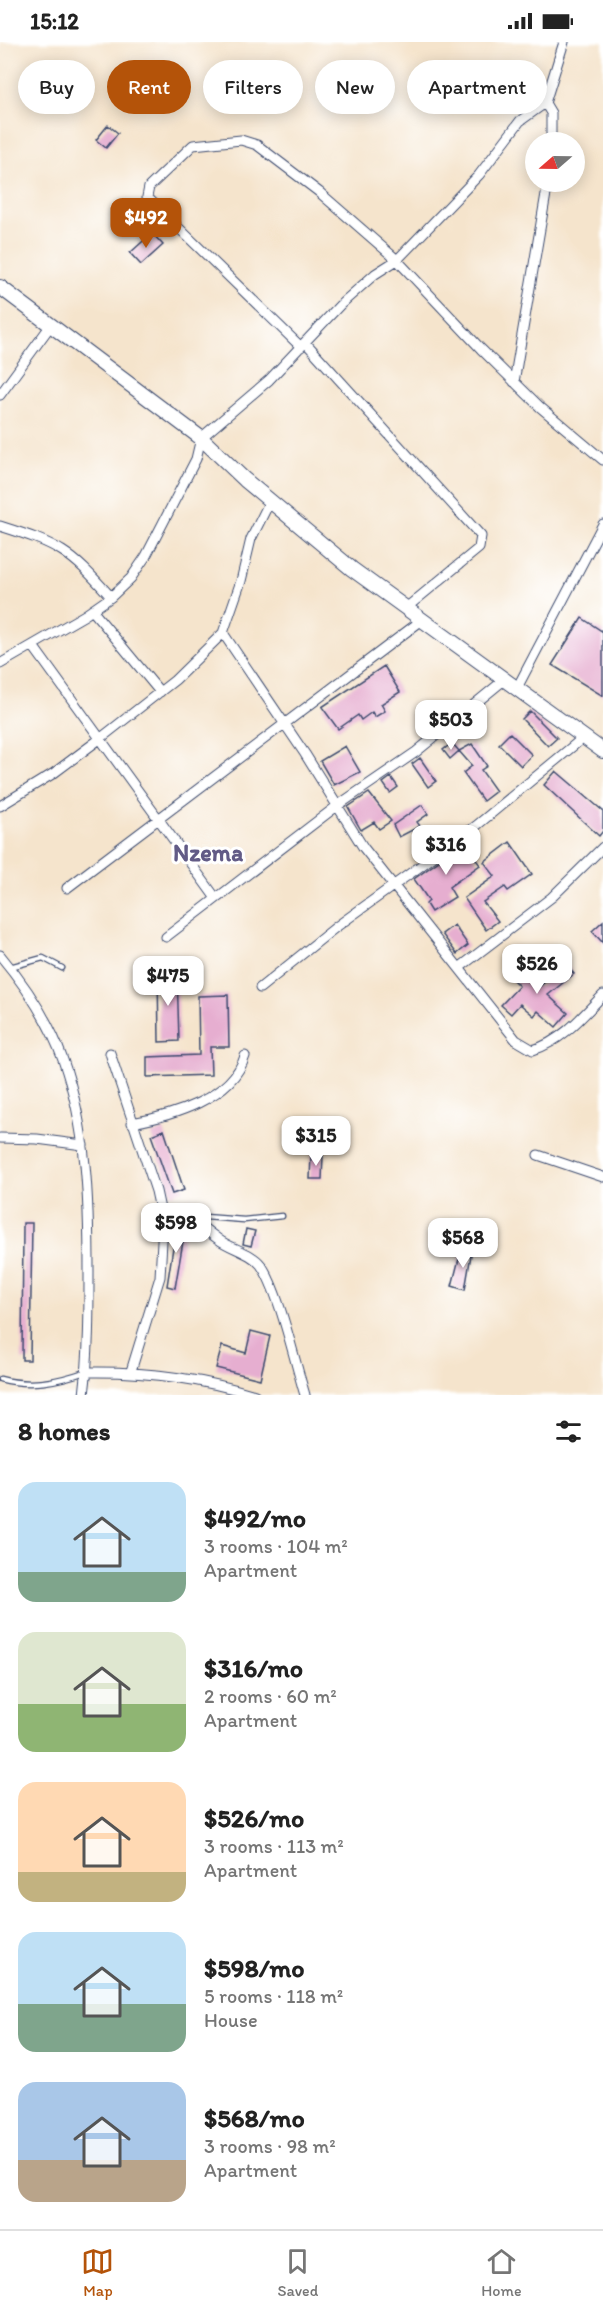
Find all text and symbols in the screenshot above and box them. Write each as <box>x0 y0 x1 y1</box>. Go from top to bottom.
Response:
text: 15:12 <box>30 8 79 35</box>
chip: Buy <box>18 60 95 114</box>
chip: Rent <box>107 60 191 114</box>
chip: Filters <box>203 60 303 114</box>
chip: New <box>315 60 395 114</box>
chip: Apartment <box>407 60 547 114</box>
north arrow <box>525 132 585 192</box>
map controls <box>525 132 585 192</box>
pin: $492 <box>110 198 182 249</box>
text: $492 <box>124 205 168 229</box>
pin: $503 <box>415 700 487 751</box>
text: $503 <box>429 707 473 731</box>
pin: $316 <box>410 825 482 876</box>
text: $316 <box>426 832 466 856</box>
district label: Nzema <box>173 838 243 867</box>
pin: $526 <box>501 944 573 995</box>
text: $526 <box>516 951 558 975</box>
pin: $475 <box>132 956 204 1007</box>
text: $475 <box>147 963 189 987</box>
pin: $315 <box>280 1116 352 1167</box>
text: $315 <box>296 1123 336 1147</box>
pin: $598 <box>140 1203 212 1254</box>
text: $598 <box>155 1210 197 1234</box>
pin: $568 <box>427 1218 499 1269</box>
text: $568 <box>442 1225 484 1249</box>
text: 8 homes <box>18 1415 110 1447</box>
icon: filters <box>552 1415 585 1448</box>
text: $492/mo <box>204 1502 306 1534</box>
icon: home <box>66 1506 138 1578</box>
text: 3 rooms · 104 m² <box>204 1534 348 1558</box>
text: Apartment <box>204 1558 297 1582</box>
text: $316/mo <box>204 1652 303 1684</box>
icon: home <box>66 1656 138 1728</box>
text: 2 rooms · 60 m² <box>204 1684 337 1708</box>
text: Apartment <box>204 1708 297 1732</box>
text: $526/mo <box>204 1802 304 1834</box>
icon: home <box>66 1806 138 1878</box>
text: 3 rooms · 113 m² <box>204 1834 344 1858</box>
text: Apartment <box>204 1858 297 1882</box>
text: $598/mo <box>204 1952 305 1984</box>
icon: home <box>66 1956 138 2028</box>
text: 5 rooms · 118 m² <box>204 1984 343 2008</box>
text: House <box>204 2008 258 2032</box>
text: $568/mo <box>204 2102 305 2134</box>
icon: home <box>66 2106 138 2178</box>
text: 3 rooms · 98 m² <box>204 2134 336 2158</box>
text: Apartment <box>204 2158 297 2182</box>
tab: Map <box>81 2245 114 2300</box>
tab: Saved <box>277 2245 318 2300</box>
tab: Home <box>481 2245 522 2300</box>

